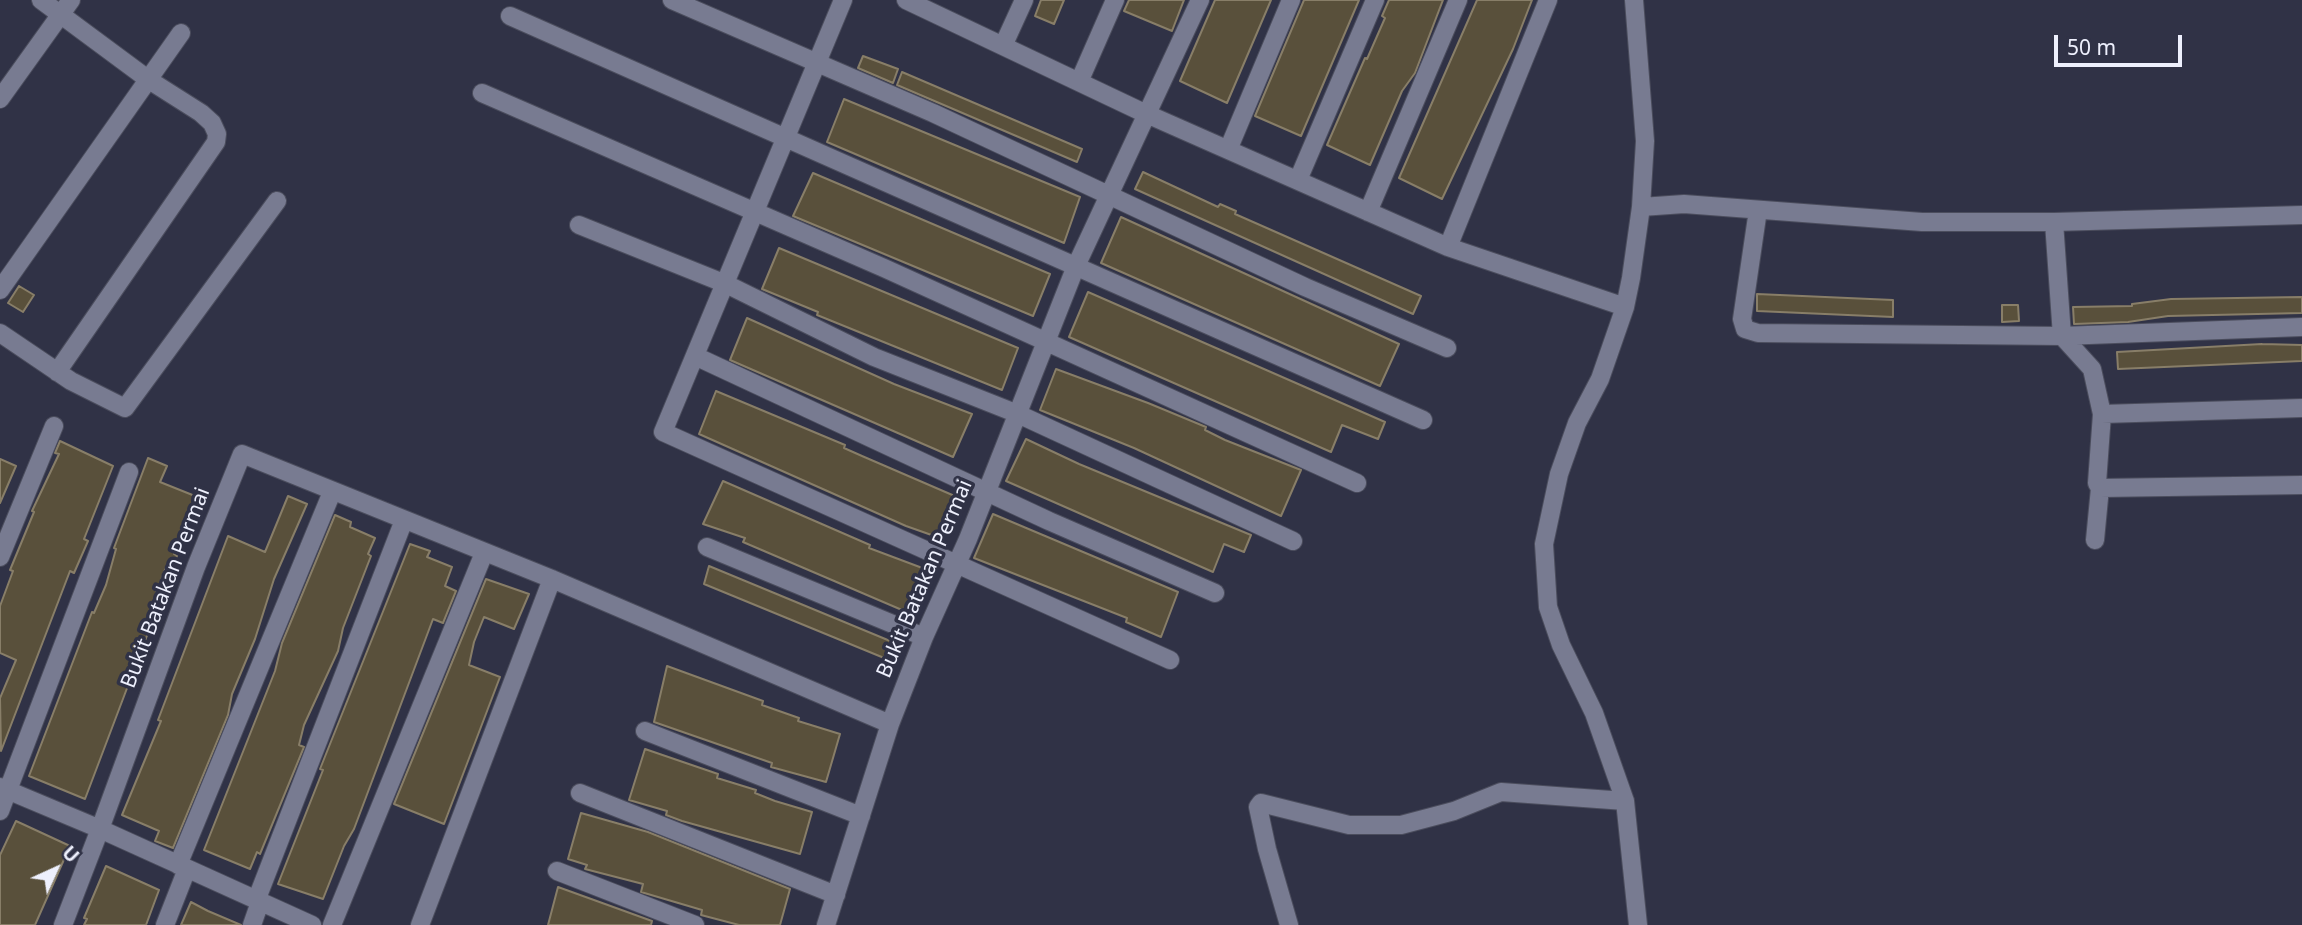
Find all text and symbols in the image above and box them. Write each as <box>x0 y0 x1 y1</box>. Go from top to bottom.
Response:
scale bar <box>2057 21 2185 65</box>
text: 50 m <box>2067 33 2116 61</box>
street label: Bukit Batakan Permai <box>872 476 978 682</box>
street label: Bukit Batakan Permai <box>116 484 216 692</box>
north arrow <box>21 834 91 904</box>
text: U <box>57 840 85 868</box>

